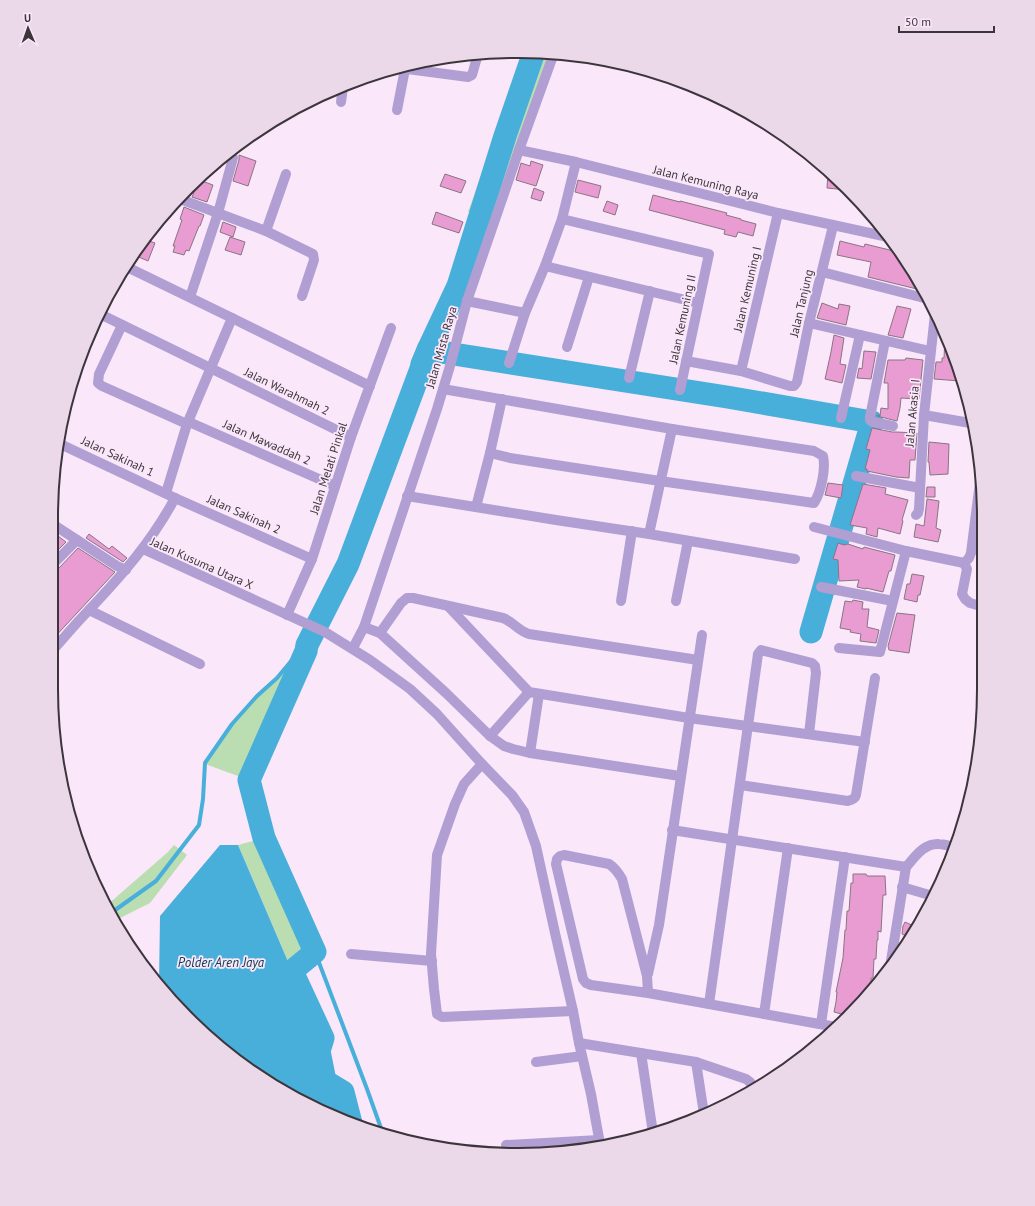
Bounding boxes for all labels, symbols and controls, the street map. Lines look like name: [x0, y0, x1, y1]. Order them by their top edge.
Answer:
north arrow: [8, 8, 48, 48]
scale bar: [899, 8, 994, 34]
text: U: [24, 11, 31, 25]
text: 50 m: [905, 14, 931, 29]
street label: Jalan Kemuning Raya: [651, 161, 760, 202]
street label: Jalan Kemuning I: [730, 245, 764, 334]
street label: Jalan Tanjung: [786, 268, 816, 339]
street label: Jalan Kemuning II: [665, 273, 699, 366]
street label: Jalan Mista Raya: [422, 304, 460, 390]
street label: Jalan Warahmah 2: [241, 364, 332, 418]
street label: Jalan Akasia I: [901, 379, 922, 448]
street label: Jalan Mawaddah 2: [220, 416, 313, 468]
street label: Jalan Melati Pinkal: [306, 420, 350, 517]
street label: Jalan Sakinah 1: [78, 432, 157, 479]
street label: Jalan Sakinah 2: [204, 491, 283, 537]
street label: Jalan Kusuma Utara X: [147, 533, 256, 593]
water label: Polder Aren Jaya: [178, 954, 265, 971]

